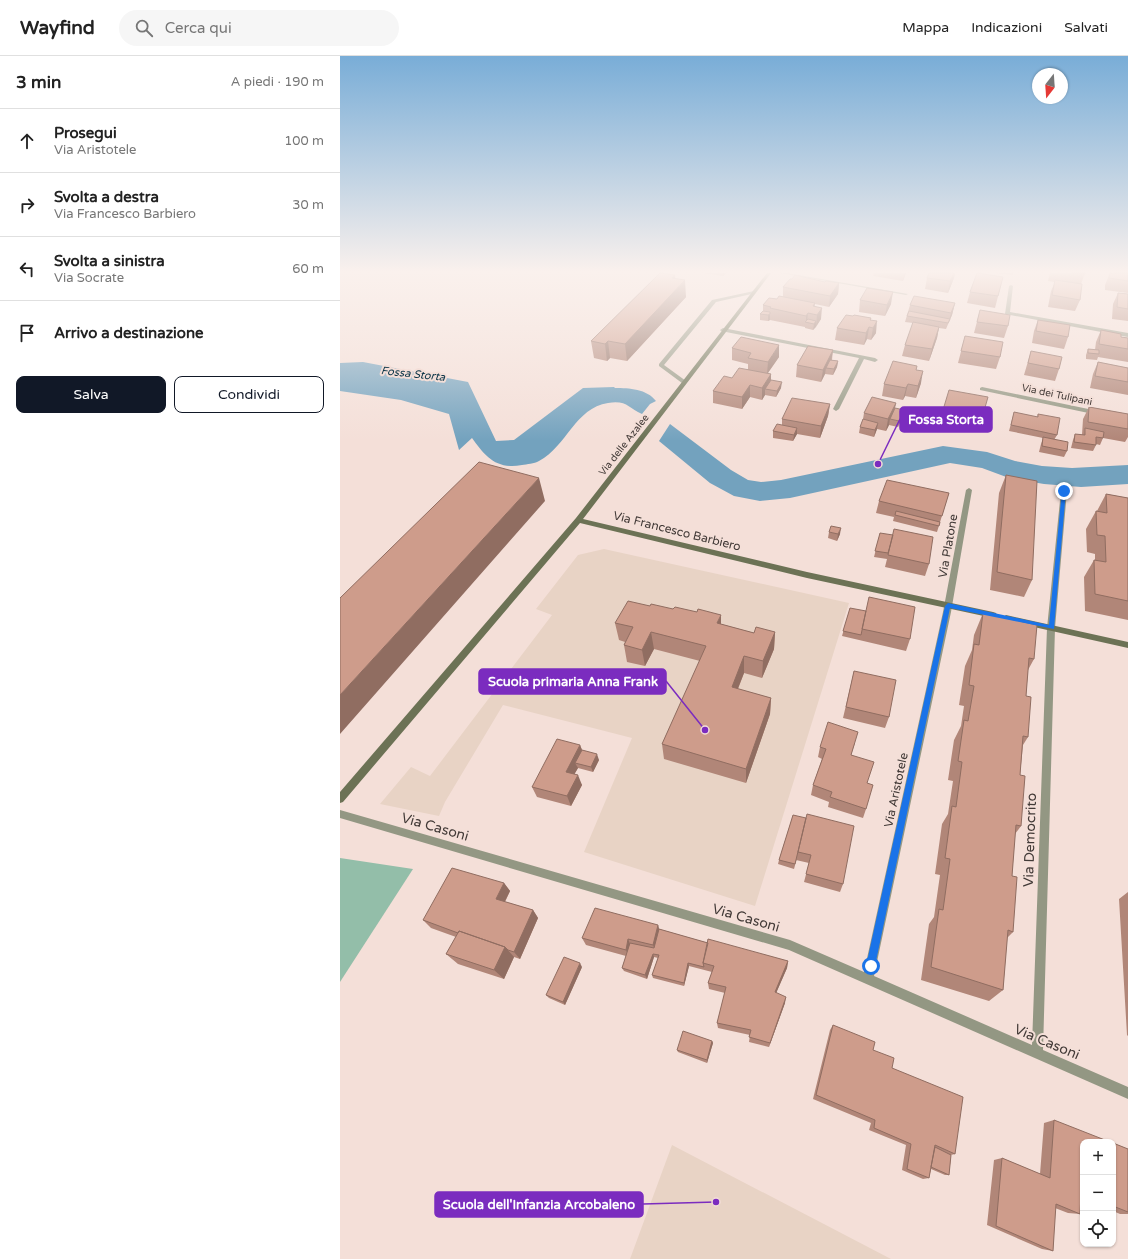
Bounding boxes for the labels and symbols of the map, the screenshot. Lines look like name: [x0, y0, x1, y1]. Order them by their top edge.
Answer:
north arrow: [1032, 68, 1068, 104]
water label: Fossa Storta: [380, 364, 447, 384]
street label: Via dei Tulipani: [1021, 382, 1093, 408]
callout: Fossa Storta: [900, 407, 992, 432]
street label: Via delle Azalee: [596, 412, 652, 478]
text: Fossa Storta: [908, 412, 984, 428]
route end: [1055, 482, 1073, 500]
street label: Via Francesco Barbiero: [612, 508, 742, 554]
street label: Via Platone: [936, 513, 961, 579]
callout: Scuola primaria Anna Frank: [479, 669, 666, 694]
text: Scuola primaria Anna Frank: [488, 674, 658, 690]
street label: Via Aristotele: [881, 751, 911, 829]
street label: Via Democrito: [1020, 793, 1040, 887]
street label: Via Casoni: [399, 809, 471, 845]
street label: Via Casoni: [710, 900, 782, 936]
route start: [862, 957, 880, 975]
street label: Via Casoni: [1012, 1021, 1082, 1063]
callout: Scuola dell'Infanzia Arcobaleno: [435, 1192, 643, 1217]
text: Scuola dell'Infanzia Arcobaleno: [443, 1197, 635, 1213]

